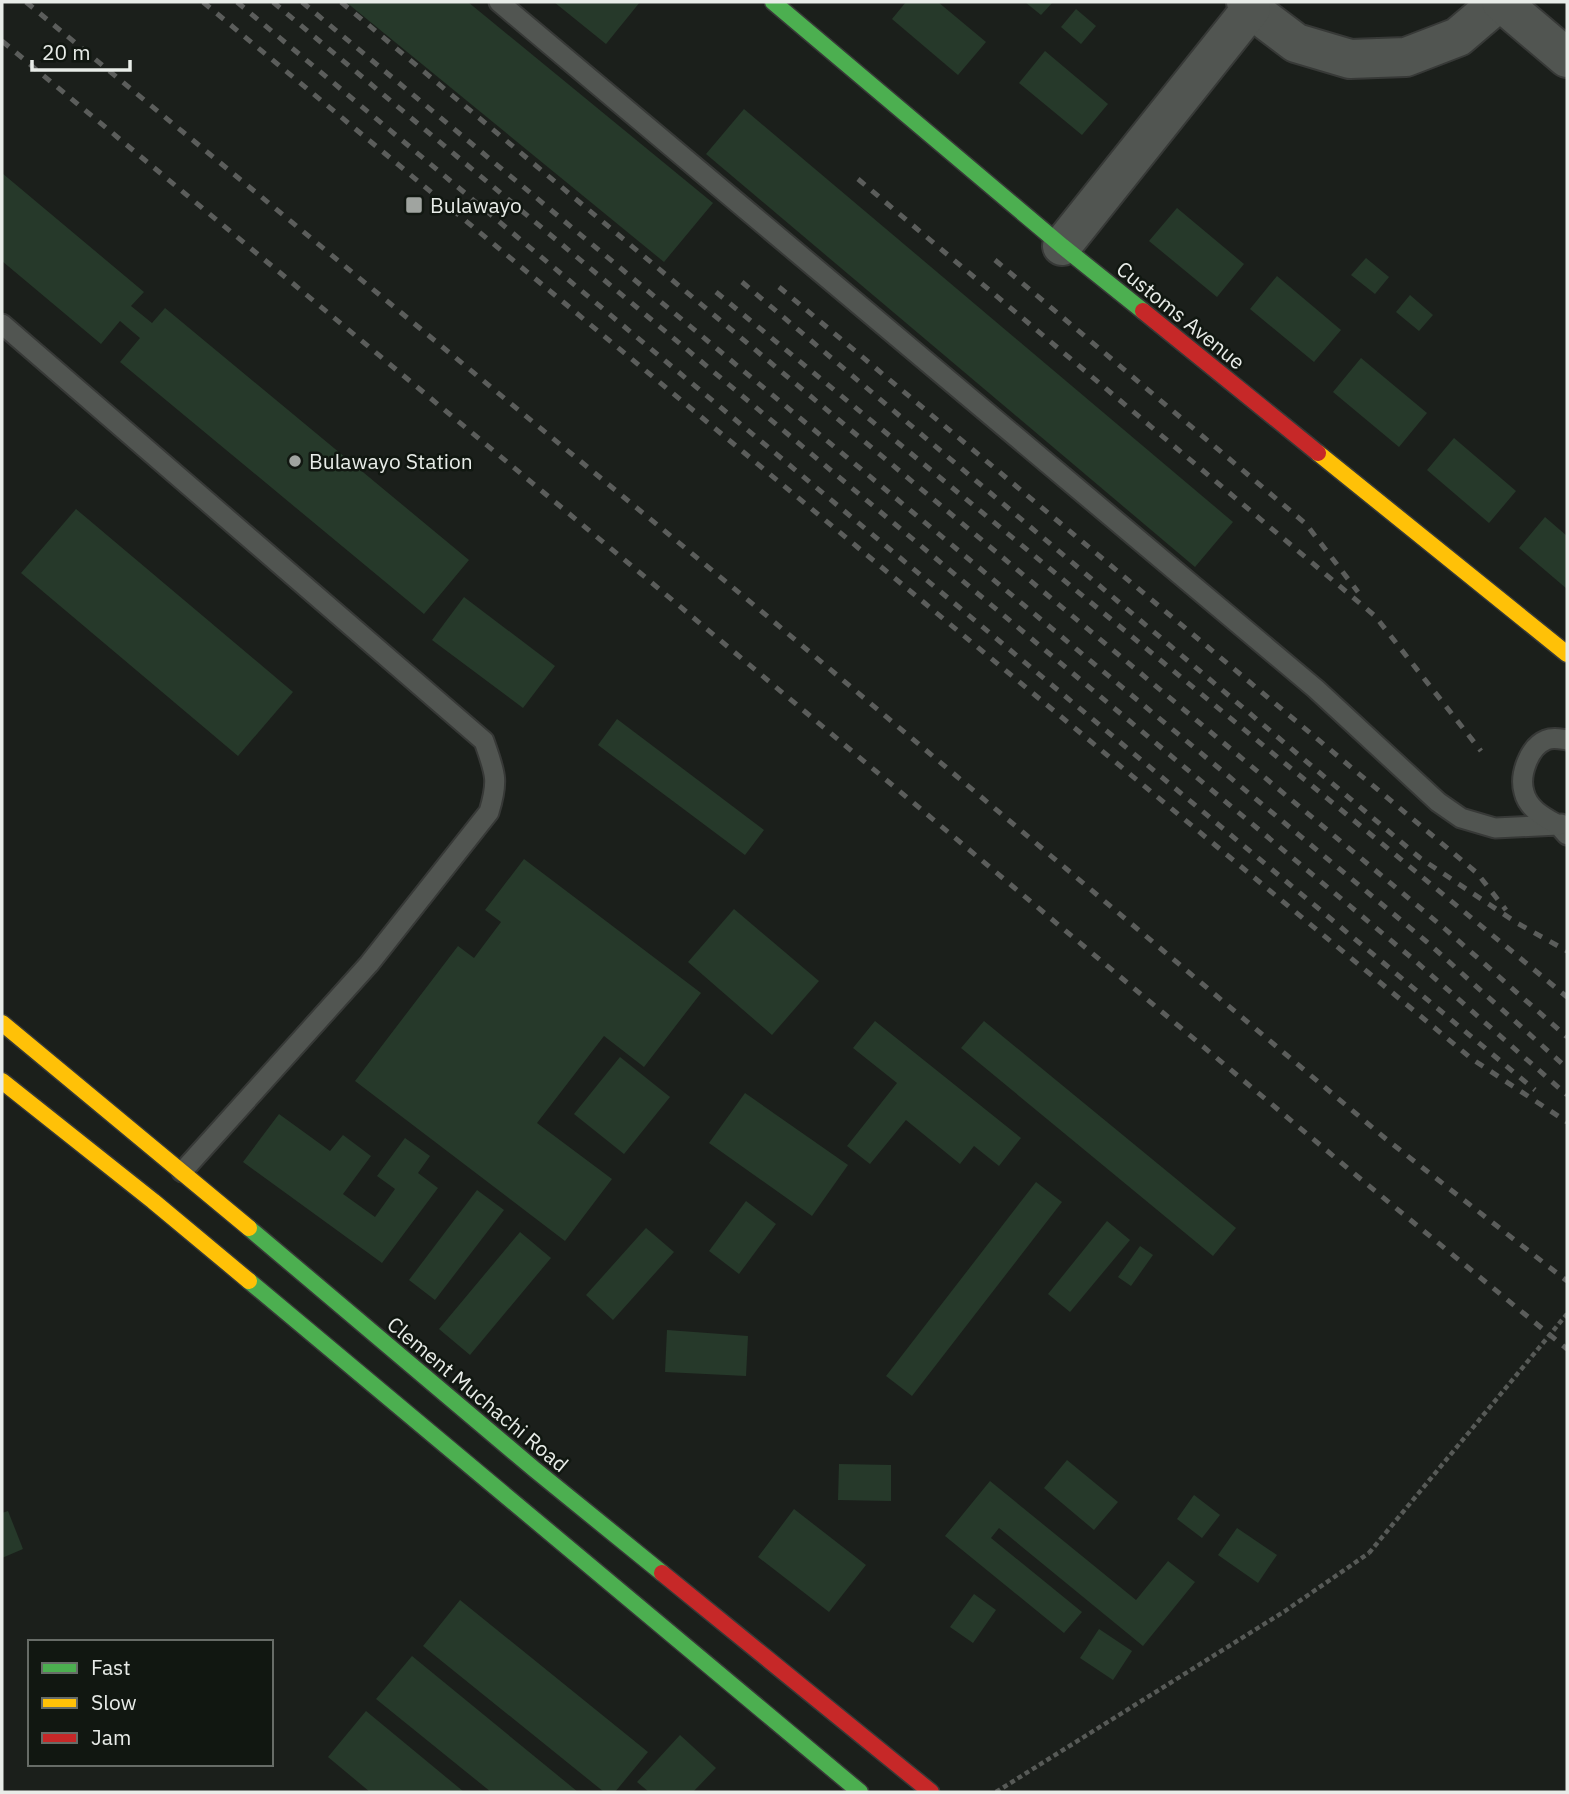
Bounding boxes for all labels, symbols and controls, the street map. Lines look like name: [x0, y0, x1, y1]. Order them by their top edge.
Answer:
scale bar: [32, 28, 130, 72]
text: 20 m: [42, 38, 91, 66]
place label: Bulawayo: [430, 191, 522, 219]
marker: Bulawayo: [404, 195, 424, 215]
street label: Customs Avenue: [1111, 254, 1251, 376]
place label: Bulawayo Station: [309, 447, 473, 475]
marker: Bulawayo Station: [287, 453, 303, 469]
street label: Clement Muchachi Road: [382, 1310, 574, 1478]
legend: [28, 1640, 273, 1766]
text: Fast: [91, 1653, 131, 1681]
text: Slow: [91, 1688, 137, 1716]
text: Jam: [91, 1723, 131, 1751]

